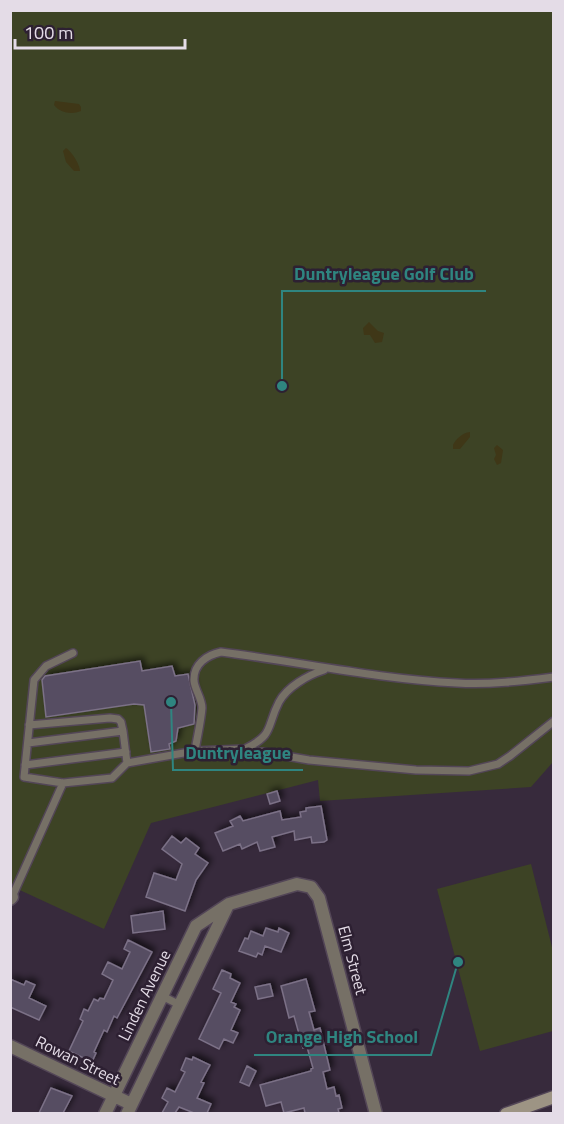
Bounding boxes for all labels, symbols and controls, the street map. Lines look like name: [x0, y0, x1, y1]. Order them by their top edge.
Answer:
scale bar: [15, 12, 184, 50]
text: 100 m: [24, 19, 73, 46]
callout: Duntryleague Golf Club: [282, 255, 486, 291]
text: Duntryleague Golf Club: [294, 260, 474, 287]
callout: Duntryleague: [173, 734, 303, 770]
text: Duntryleague: [185, 739, 291, 766]
street label: Elm Street: [332, 923, 374, 998]
street label: Linden Avenue: [112, 945, 176, 1045]
callout: Orange High School: [254, 1019, 431, 1055]
text: Orange High School: [266, 1023, 418, 1050]
street label: Rowan Street: [32, 1029, 125, 1091]

